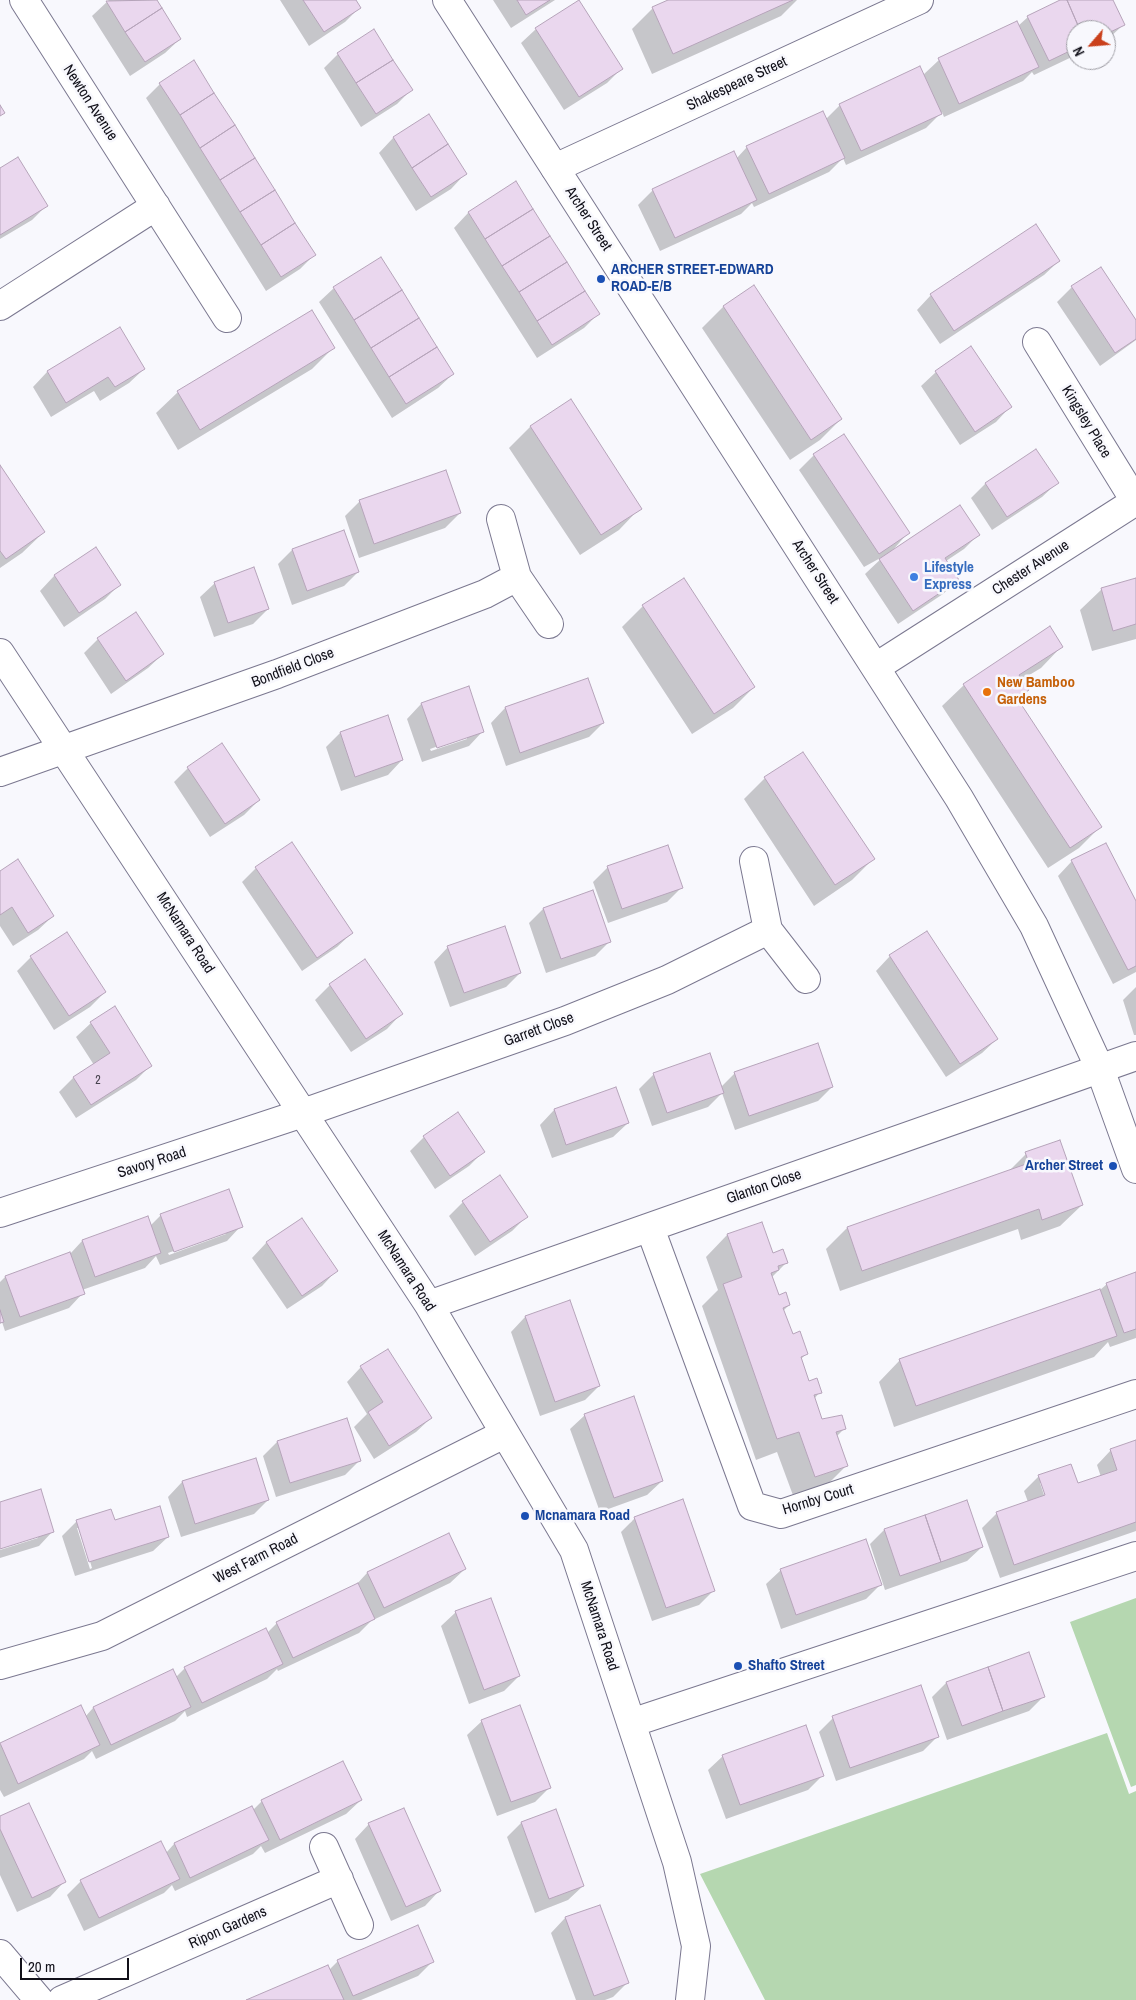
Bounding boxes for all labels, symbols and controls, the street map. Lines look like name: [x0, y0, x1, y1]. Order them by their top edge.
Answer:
north arrow: [1066, 20, 1116, 70]
text: N: [1069, 44, 1088, 59]
street label: Shakespeare Street: [684, 53, 790, 115]
street label: Newton Avenue: [59, 62, 121, 144]
street label: Archer Street: [561, 184, 615, 254]
place label: ARCHER STREET-EDWARD ROAD-E/B: [611, 261, 774, 296]
marker: ARCHER STREET-EDWARD ROAD-E/B: [595, 273, 607, 285]
street label: Kingsley Place: [1057, 382, 1115, 462]
street label: Chester Avenue: [989, 536, 1073, 600]
street label: Archer Street: [788, 537, 842, 607]
place label: Lifestyle Express: [924, 559, 974, 594]
marker: Lifestyle Express: [908, 571, 920, 583]
street label: Bondfield Close: [249, 644, 337, 692]
place label: New Bamboo Gardens: [997, 674, 1075, 709]
marker: New Bamboo Gardens: [981, 686, 993, 698]
street label: McNamara Road: [152, 889, 218, 977]
street label: Garrett Close: [502, 1009, 576, 1051]
house number: 2: [95, 1074, 101, 1088]
street label: Savory Road: [115, 1143, 189, 1183]
place label: Archer Street: [1025, 1157, 1103, 1175]
marker: Archer Street: [1107, 1160, 1119, 1172]
street label: Glanton Close: [724, 1166, 804, 1208]
street label: McNamara Road: [373, 1227, 439, 1315]
street label: Hornby Court: [780, 1481, 856, 1519]
place label: Mcnamara Road: [535, 1507, 630, 1525]
marker: Mcnamara Road: [519, 1510, 531, 1522]
street label: West Farm Road: [211, 1530, 301, 1588]
street label: McNamara Road: [576, 1579, 622, 1673]
place label: Shafto Street: [748, 1657, 825, 1675]
marker: Shafto Street: [732, 1660, 744, 1672]
street label: Ripon Gardens: [186, 1903, 270, 1953]
scale bar: [22, 1948, 131, 1980]
text: 20 m: [28, 1956, 55, 1977]

